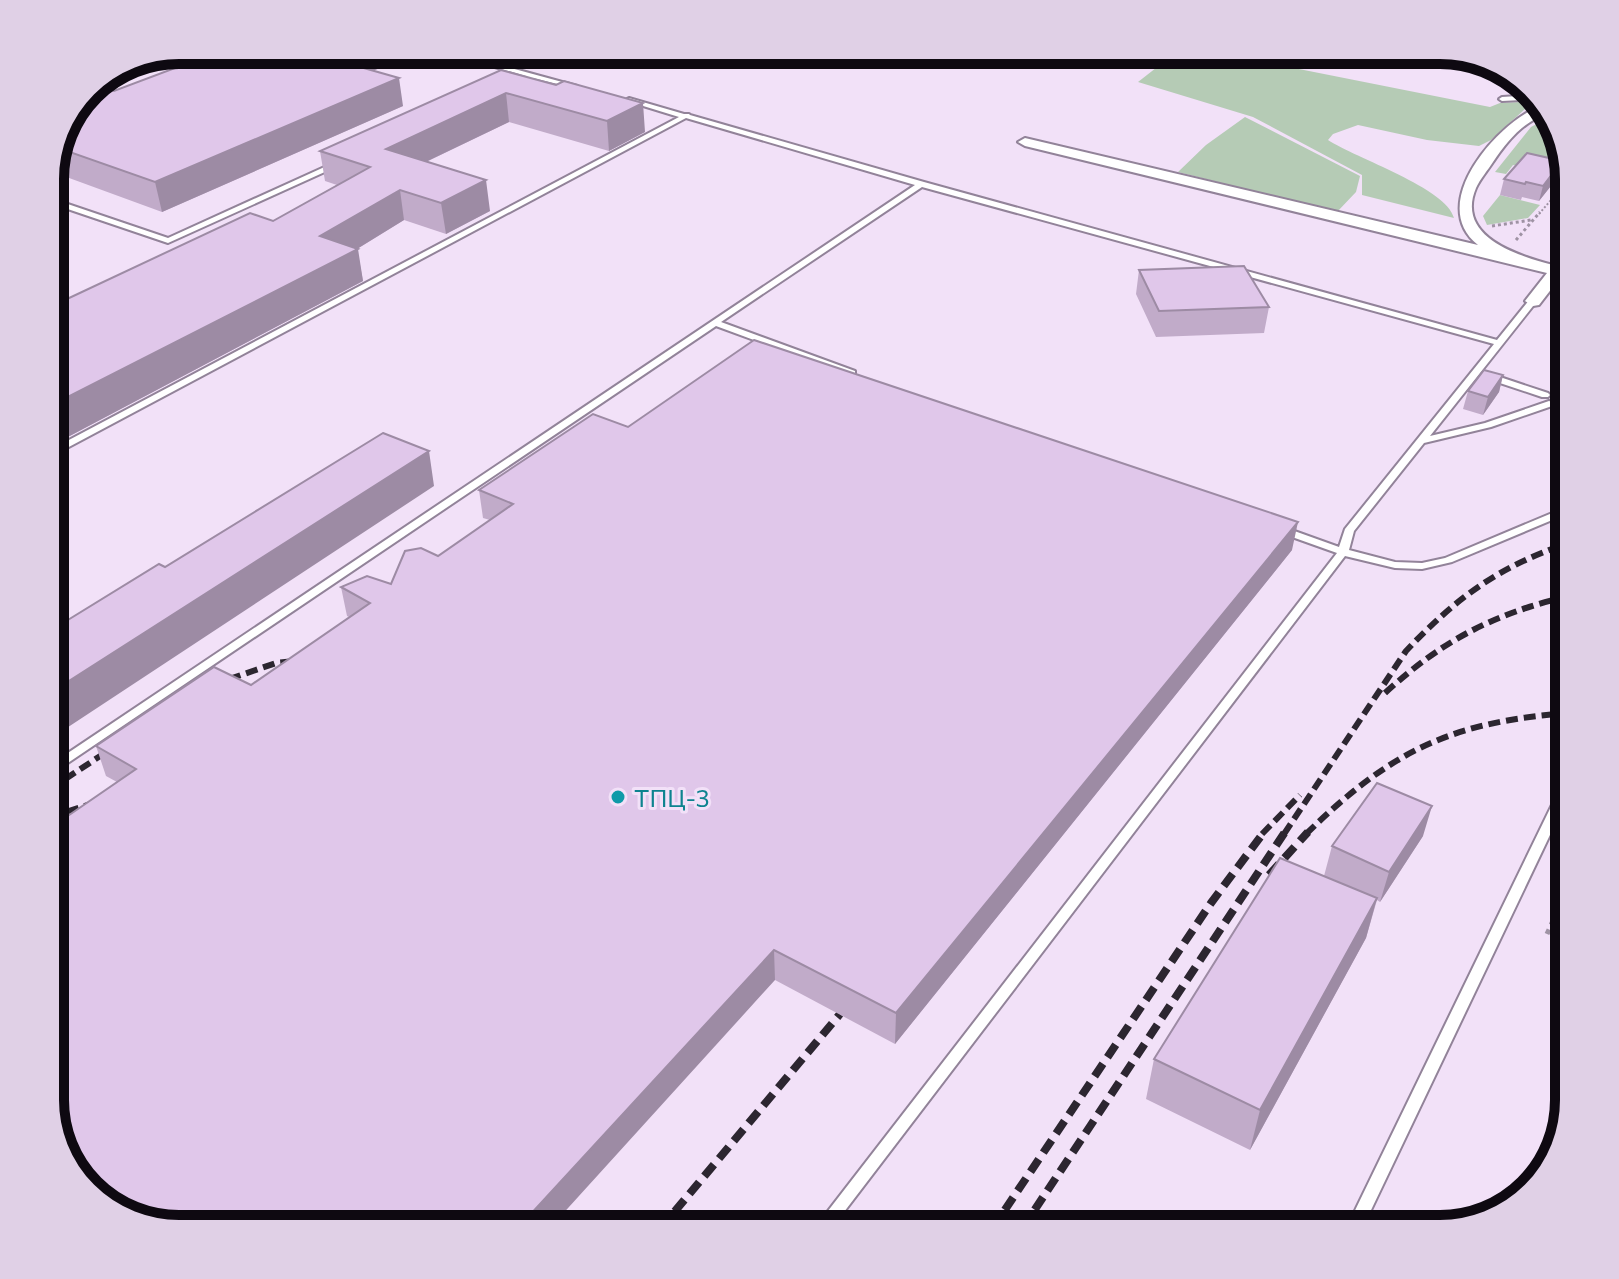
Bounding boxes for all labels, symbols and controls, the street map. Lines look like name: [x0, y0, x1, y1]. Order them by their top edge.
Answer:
place label: ТПЦ-3: [634, 783, 710, 812]
marker: ТПЦ-3: [609, 788, 627, 806]

